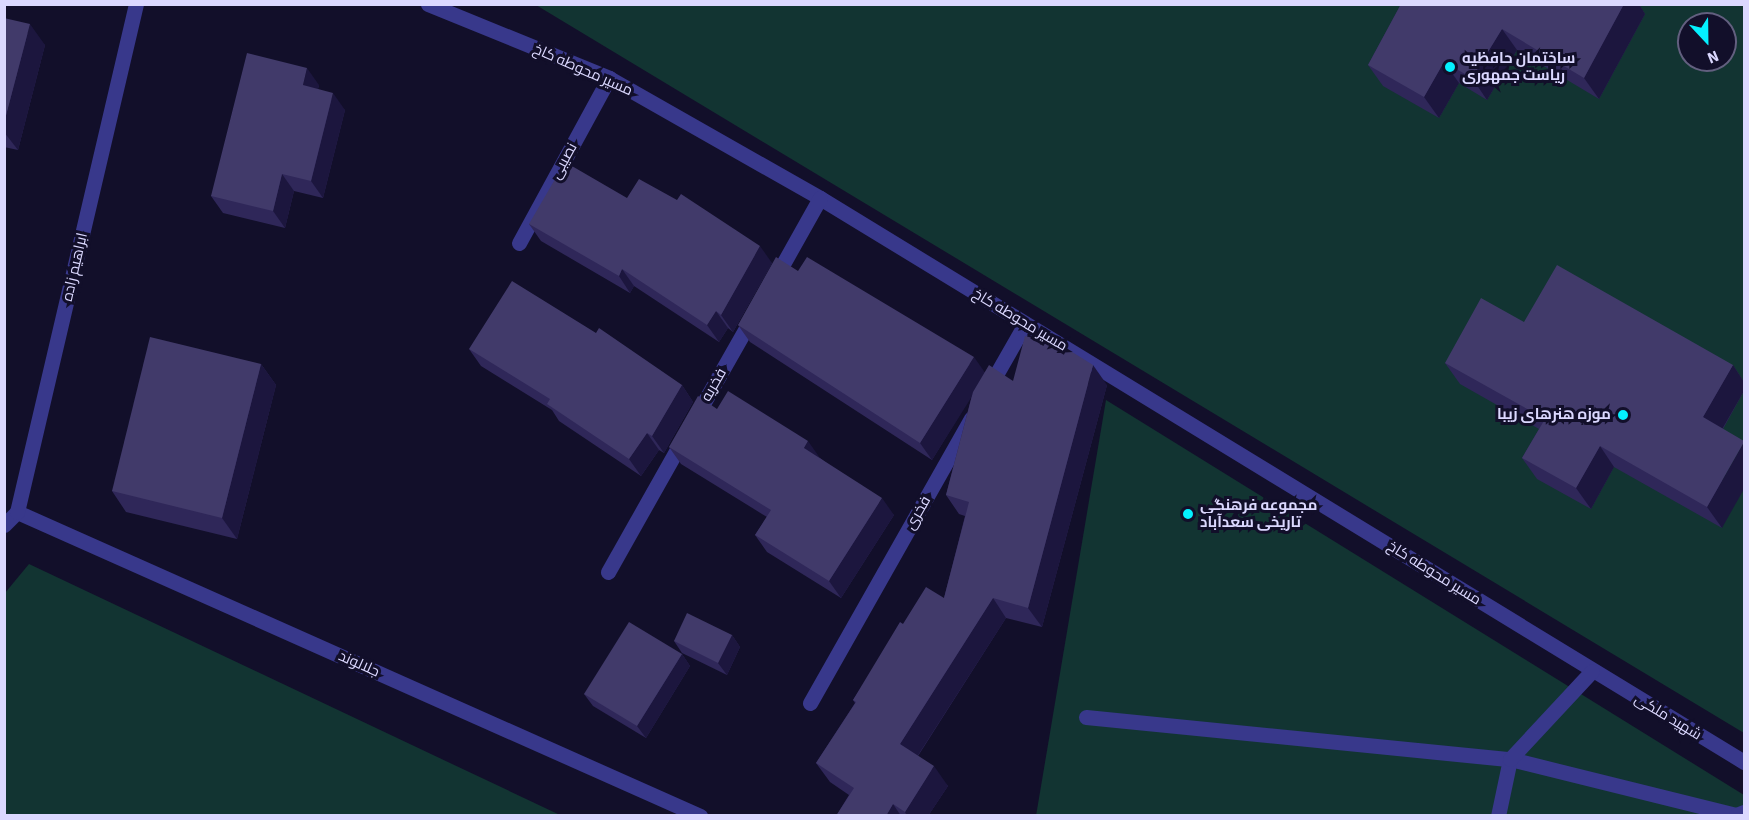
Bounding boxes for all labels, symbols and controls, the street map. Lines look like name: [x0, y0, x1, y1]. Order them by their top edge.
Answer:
north arrow: [1677, 12, 1737, 72]
street label: مسیر محوطه کاخ: [530, 40, 636, 100]
text: N: [1704, 45, 1722, 69]
place label: ساختمان حافظیه ریاست جمهوری: [1462, 49, 1575, 84]
marker: ساختمان حافظیه ریاست جمهوری: [1443, 60, 1457, 74]
street label: نصیبی: [547, 140, 581, 182]
street label: ابراهیم زاده: [58, 231, 92, 303]
street label: مسیر محوطه کاخ: [969, 285, 1071, 355]
street label: فخریه: [697, 365, 731, 405]
place label: موزه هنرهای زیبا: [1497, 406, 1611, 424]
marker: موزه هنرهای زیبا: [1616, 408, 1630, 422]
street label: فخری: [901, 493, 935, 533]
place label: مجموعه فرهنگی تاریخی سعدآباد: [1200, 496, 1317, 531]
marker: مجموعه فرهنگی تاریخی سعدآباد: [1181, 507, 1195, 521]
street label: مسیر محوطه کاخ: [1384, 537, 1484, 609]
street label: جلالوند: [336, 647, 382, 681]
street label: شهید ملکی: [1631, 690, 1705, 744]

